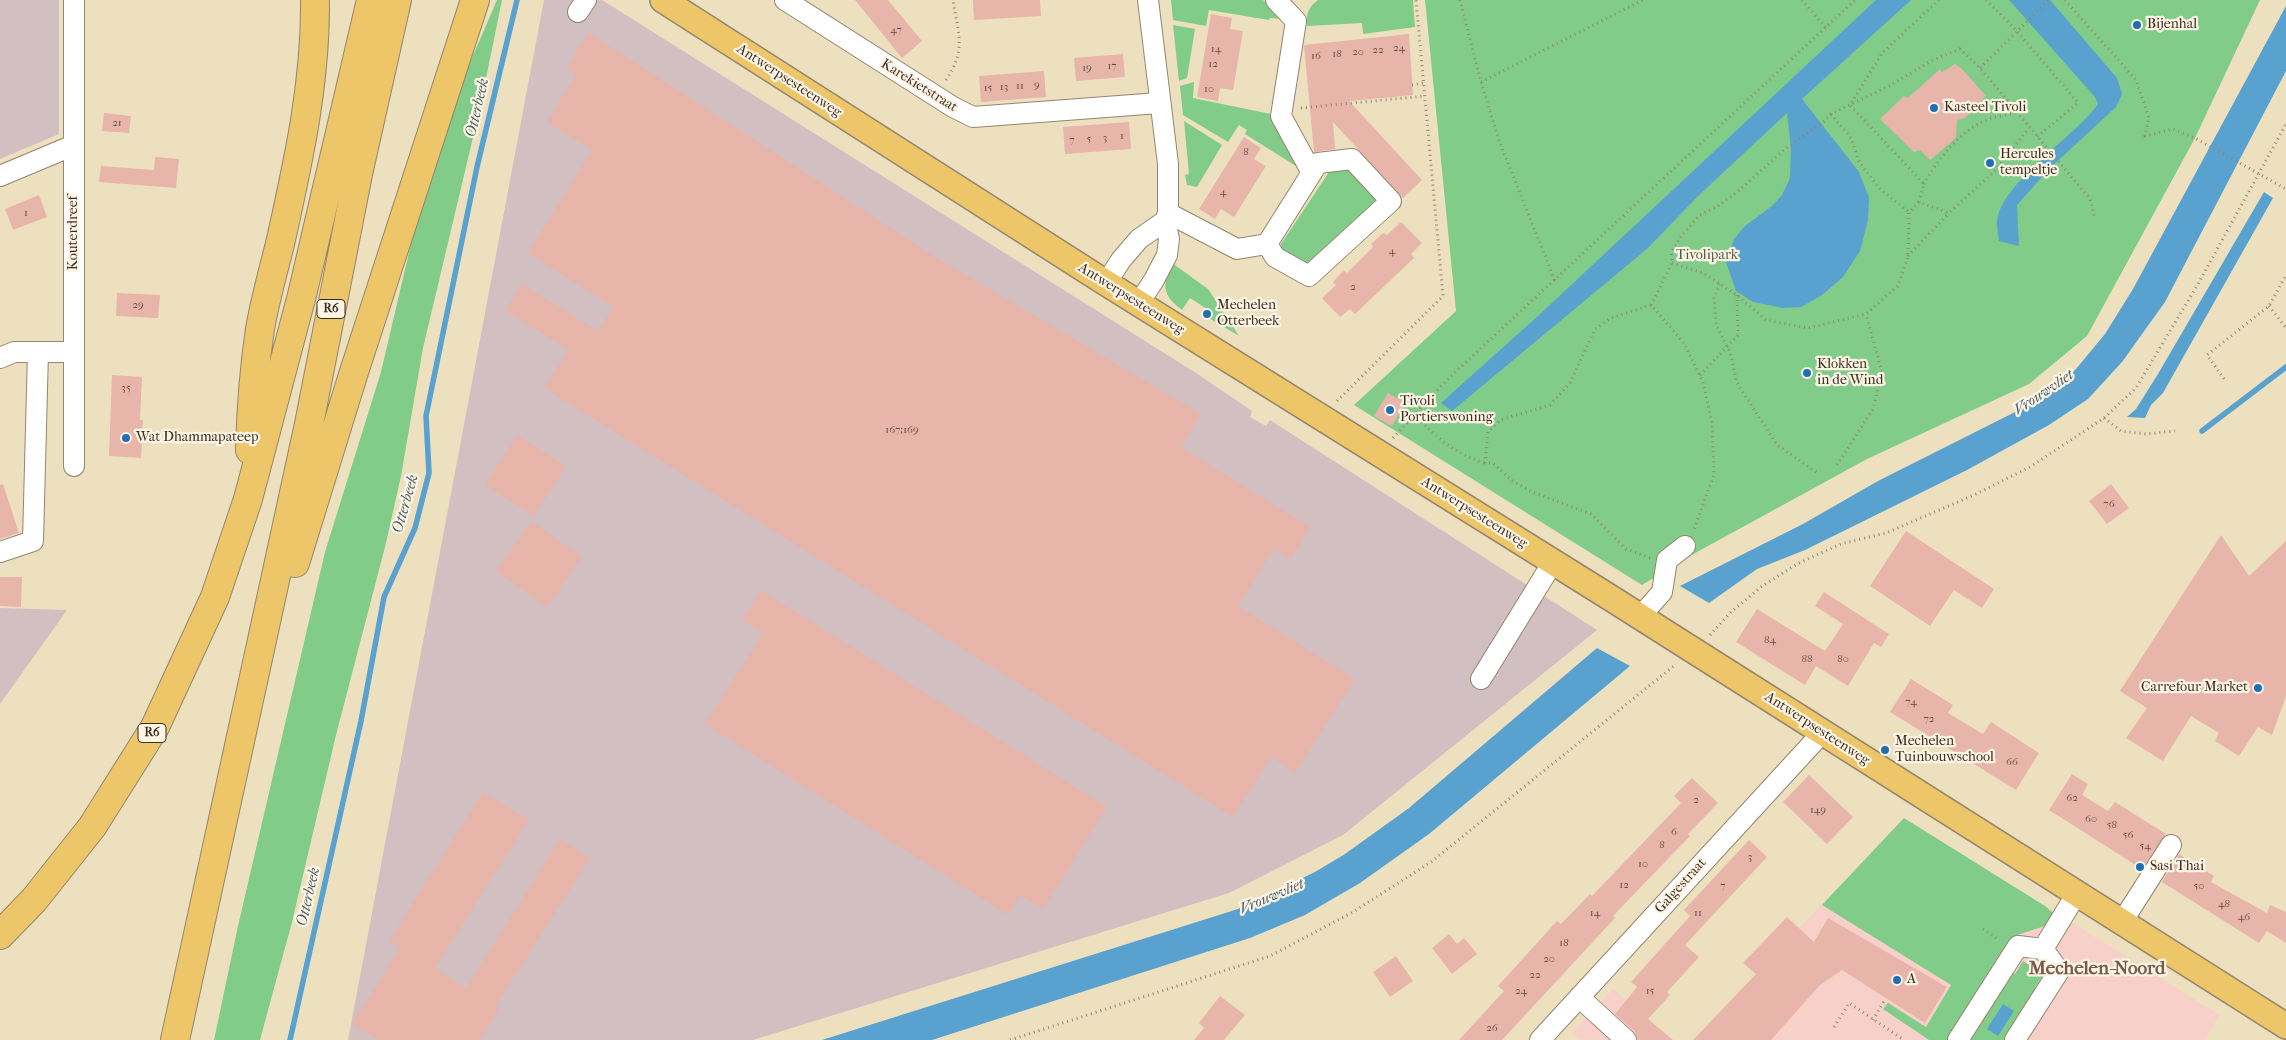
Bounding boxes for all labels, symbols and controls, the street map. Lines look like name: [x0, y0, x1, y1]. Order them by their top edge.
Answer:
place label: Bijenhal: [2147, 17, 2197, 33]
marker: Bijenhal: [2131, 19, 2143, 31]
house number: 47: [890, 23, 902, 37]
street label: Antwerpsesteenweg: [733, 41, 845, 121]
house number: 24: [1393, 41, 1405, 55]
house number: 14: [1211, 42, 1221, 56]
house number: 22: [1372, 43, 1384, 57]
house number: 20: [1352, 45, 1364, 59]
house number: 18: [1332, 47, 1342, 61]
house number: 16: [1311, 49, 1321, 63]
street label: Karekietstraat: [878, 56, 960, 116]
house number: 12: [1208, 57, 1218, 71]
house number: 17: [1107, 59, 1117, 73]
house number: 19: [1082, 61, 1092, 75]
water label: Otterbeek: [462, 77, 494, 139]
house number: 9: [1034, 78, 1040, 92]
house number: 11: [1016, 79, 1024, 93]
house number: 13: [1000, 80, 1008, 94]
house number: 15: [984, 81, 992, 95]
house number: 10: [1204, 82, 1214, 96]
place label: Kasteel Tivoli: [1944, 100, 2026, 116]
marker: Kasteel Tivoli: [1928, 102, 1940, 114]
house number: 21: [112, 116, 122, 130]
house number: 1: [1120, 129, 1124, 143]
house number: 3: [1103, 131, 1107, 145]
house number: 5: [1087, 132, 1091, 146]
house number: 7: [1069, 133, 1075, 147]
house number: 8: [1243, 145, 1249, 159]
place label: Hercules tempeltje: [2000, 147, 2057, 180]
marker: Hercules tempeltje: [1984, 157, 1996, 169]
house number: 4: [1220, 185, 1226, 199]
street label: Kouterdreef: [66, 196, 82, 270]
house number: 1: [24, 206, 28, 220]
house number: 4: [1389, 244, 1395, 258]
park label: Tivolipark: [1676, 248, 1738, 264]
street label: Antwerpsesteenweg: [1075, 260, 1187, 338]
house number: 2: [1350, 280, 1356, 294]
house number: 29: [132, 298, 144, 312]
place label: Mechelen Otterbeek: [1217, 298, 1279, 331]
road number: R6: [317, 300, 345, 318]
marker: Mechelen Otterbeek: [1201, 308, 1213, 320]
place label: Klokken in de Wind: [1817, 357, 1883, 390]
water label: Vrouwvliet: [2011, 366, 2077, 420]
marker: Klokken in de Wind: [1801, 367, 1813, 379]
house number: 35: [121, 381, 131, 395]
place label: Tivoli Portierswoning: [1400, 394, 1493, 427]
marker: Tivoli Portierswoning: [1384, 404, 1396, 416]
house number: 167;169: [885, 423, 919, 437]
place label: Wat Dhammapateep: [136, 430, 259, 446]
marker: Wat Dhammapateep: [120, 432, 132, 444]
water label: Otterbeek: [389, 473, 423, 535]
street label: Antwerpsesteenweg: [1418, 474, 1530, 552]
house number: 76: [2103, 497, 2115, 511]
house number: 84: [1764, 633, 1776, 647]
house number: 88: [1801, 652, 1813, 666]
house number: 80: [1837, 652, 1849, 666]
place label: Carrefour Market: [2141, 680, 2248, 696]
marker: Carrefour Market: [2252, 682, 2264, 694]
street label: Antwerpsesteenweg: [1761, 689, 1873, 769]
house number: 74: [1905, 695, 1917, 709]
house number: 72: [1924, 712, 1934, 726]
road number: R6: [138, 724, 166, 742]
place label: Mechelen Tuinbouwschool: [1895, 734, 1994, 766]
marker: Mechelen Tuinbouwschool: [1879, 744, 1891, 756]
house number: 66: [2006, 755, 2018, 769]
house number: 62: [2066, 791, 2078, 805]
house number: 2: [1693, 793, 1699, 807]
house number: 149: [1810, 803, 1826, 817]
house number: 60: [2085, 812, 2097, 826]
house number: 58: [2107, 818, 2117, 832]
house number: 6: [1671, 825, 1677, 839]
house number: 56: [2123, 828, 2133, 842]
house number: 8: [1659, 838, 1665, 852]
house number: 54: [2139, 839, 2151, 853]
house number: 3: [1748, 850, 1752, 864]
street label: Galgestraat: [1652, 855, 1710, 917]
house number: 10: [1638, 857, 1648, 871]
place label: Sasi Thai: [2150, 859, 2204, 875]
marker: Sasi Thai: [2134, 861, 2146, 873]
water label: Otterbeek: [293, 866, 325, 928]
water label: Vrouwvliet: [1237, 875, 1307, 919]
house number: 12: [1619, 878, 1629, 892]
house number: 7: [1720, 879, 1726, 893]
house number: 50: [2194, 879, 2204, 893]
house number: 48: [2218, 897, 2230, 911]
house number: 14: [1590, 906, 1600, 920]
house number: 11: [1694, 906, 1702, 920]
house number: 46: [2238, 910, 2250, 924]
house number: 18: [1559, 936, 1569, 950]
house number: 20: [1543, 952, 1555, 966]
district label: Mechelen-Noord: [2029, 958, 2165, 980]
house number: 22: [1529, 968, 1541, 982]
place label: A: [1907, 972, 1916, 988]
marker: A: [1891, 974, 1903, 986]
house number: 24: [1515, 984, 1527, 998]
house number: 15: [1646, 984, 1654, 998]
house number: 26: [1486, 1021, 1498, 1035]

